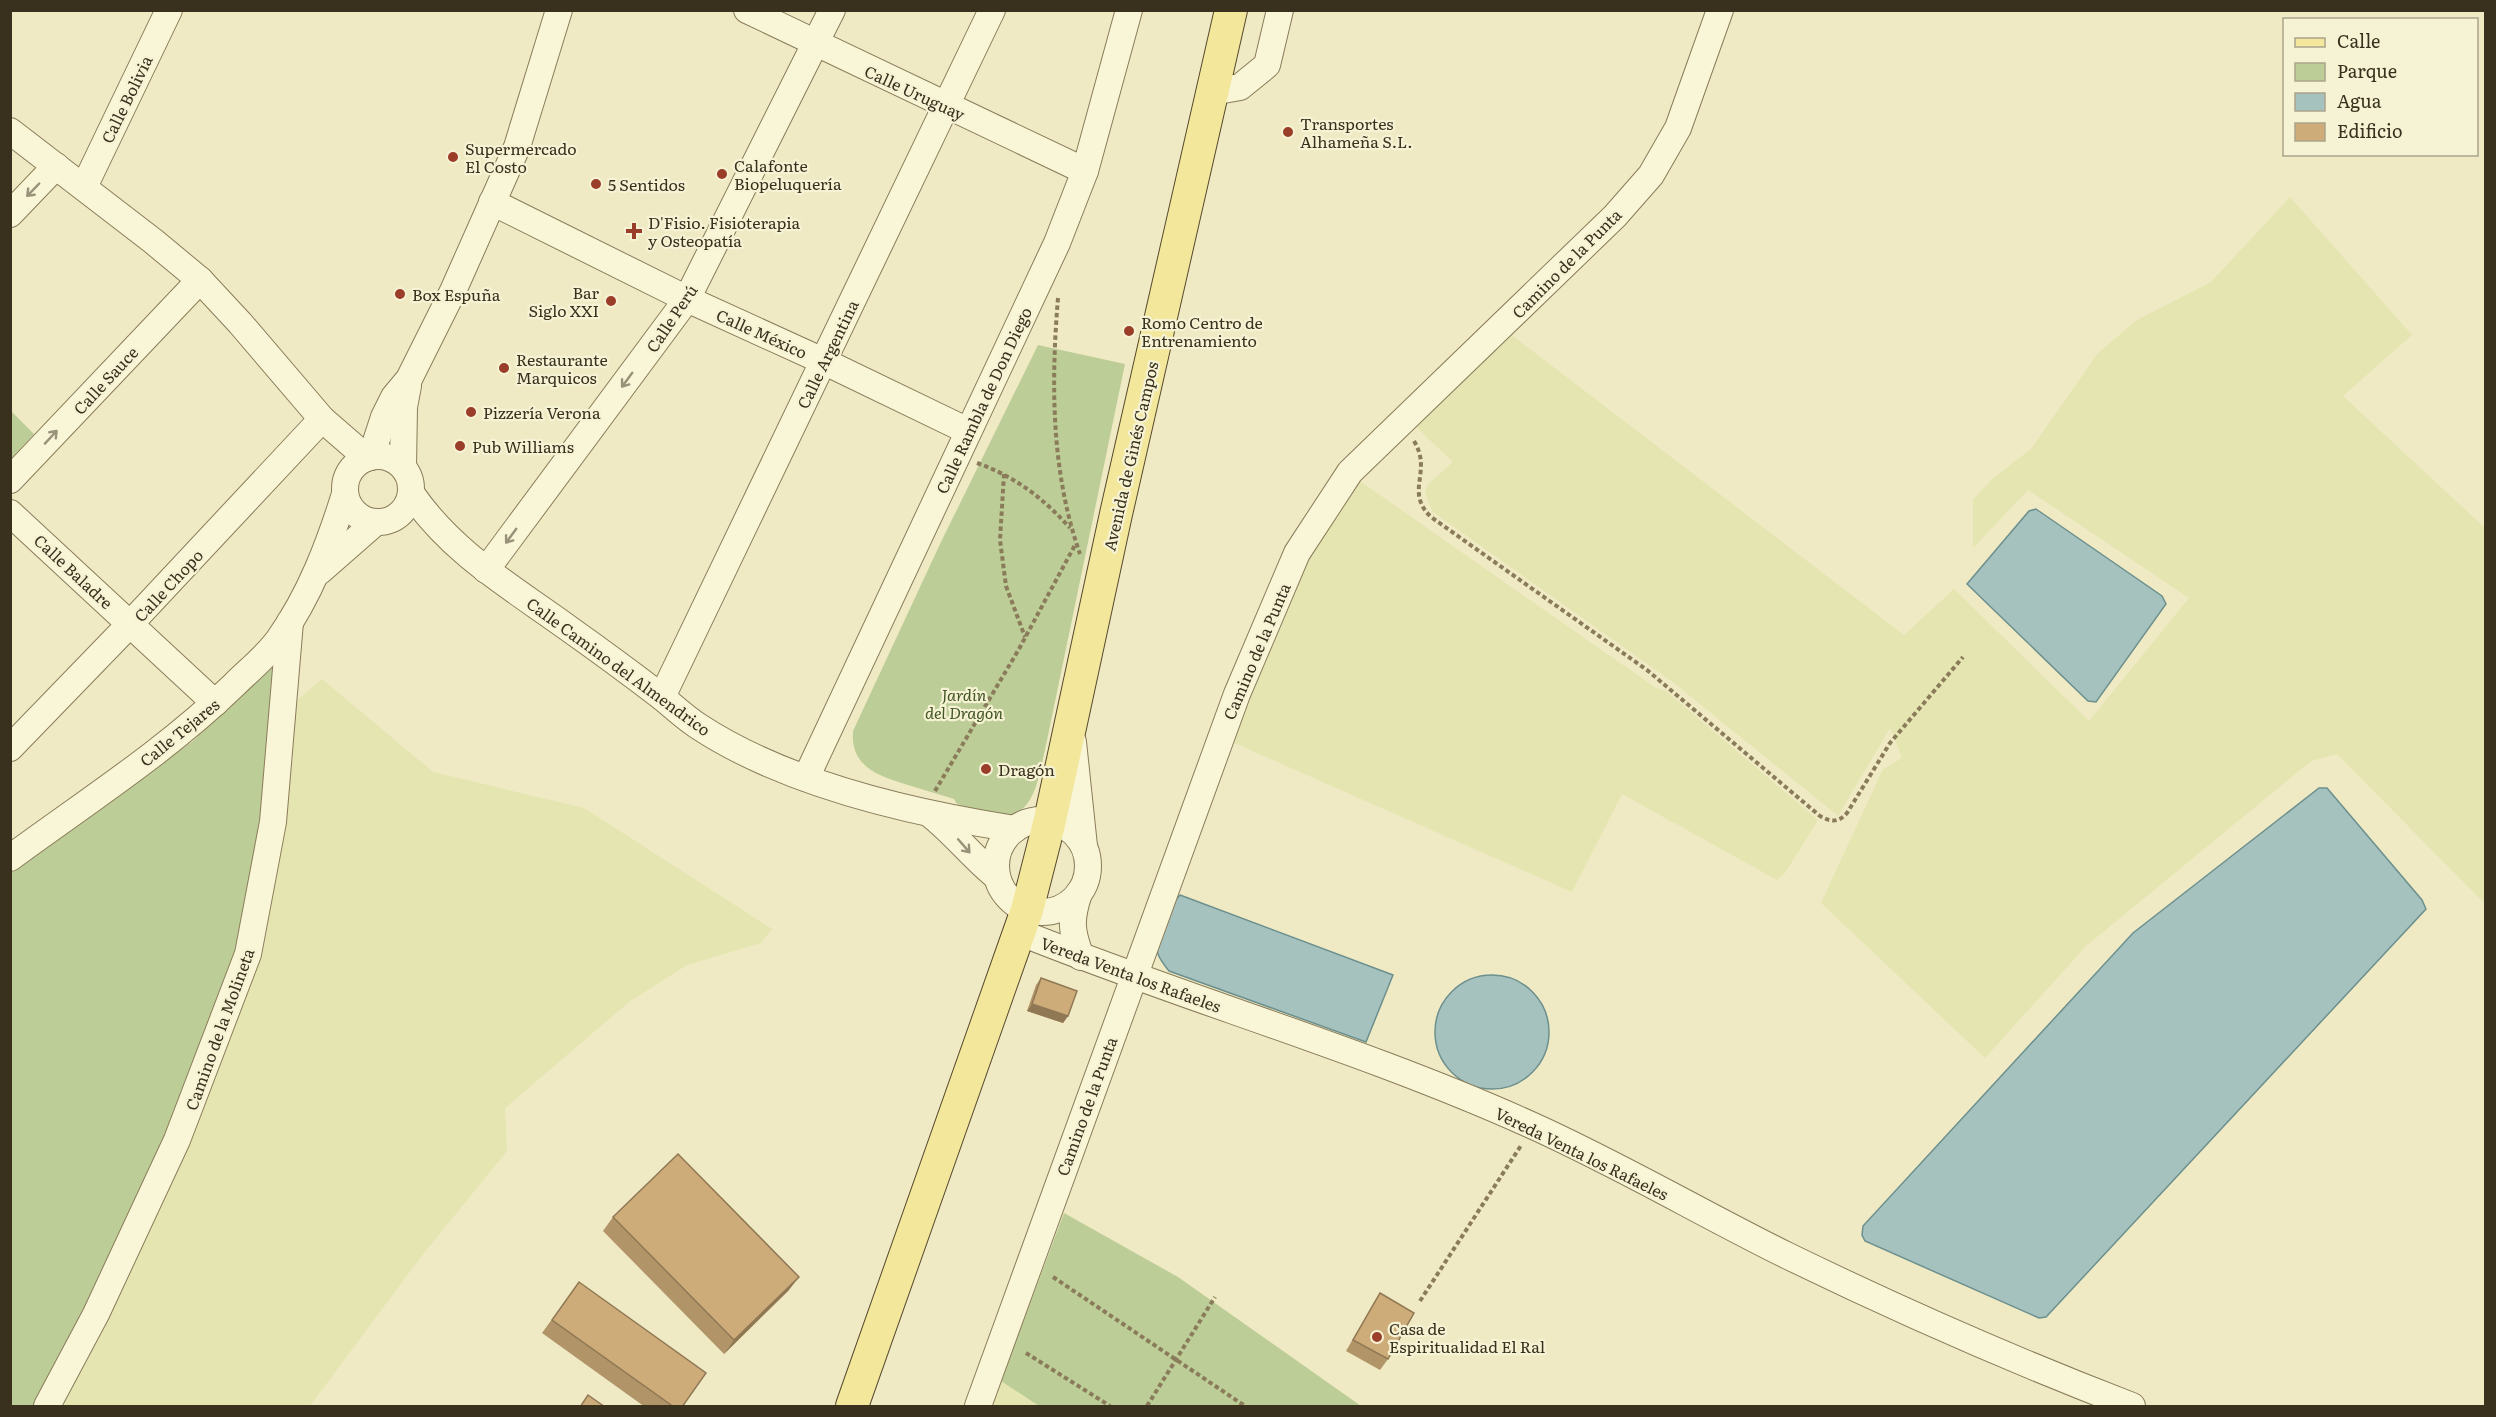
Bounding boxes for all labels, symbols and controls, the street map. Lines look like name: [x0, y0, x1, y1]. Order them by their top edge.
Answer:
legend: [2283, 18, 2478, 156]
text: Calle: [2337, 27, 2380, 54]
street label: Calle Bolivia: [94, 51, 158, 147]
text: Parque: [2337, 57, 2397, 84]
street label: Calle Uruguay: [861, 58, 970, 126]
text: Agua: [2337, 87, 2382, 114]
place label: Transportes Alhameña S.L.: [1300, 111, 1413, 153]
text: Edificio: [2337, 117, 2403, 144]
marker: Transportes Alhameña S.L.: [1281, 125, 1295, 139]
place label: Supermercado El Costo: [465, 136, 577, 178]
marker: Supermercado El Costo: [446, 150, 460, 164]
place label: Calafonte Biopeluquería: [734, 153, 842, 195]
marker: Calafonte Biopeluquería: [715, 167, 729, 181]
place label: 5 Sentidos: [608, 172, 685, 196]
marker: 5 Sentidos: [589, 177, 603, 191]
one-way arrow: [27, 182, 41, 197]
street label: Camino de la Punta: [1506, 202, 1627, 323]
place label: D'Fisio. Fisioterapia y Osteopatía: [648, 210, 801, 252]
marker: D'Fisio. Fisioterapia y Osteopatía: [625, 222, 643, 240]
street label: Calle Perú: [639, 279, 703, 357]
place label: Bar Siglo XXI: [528, 280, 599, 322]
place label: Box Espuña: [412, 282, 501, 306]
marker: Box Espuña: [393, 287, 407, 301]
marker: Bar Siglo XXI: [604, 294, 618, 308]
street label: Calle Argentina: [790, 295, 864, 413]
street label: Calle México: [713, 302, 811, 364]
street label: Calle Rambla de Don Diego: [929, 303, 1037, 497]
place label: Romo Centro de Entrenamiento: [1141, 310, 1263, 352]
marker: Romo Centro de Entrenamiento: [1122, 324, 1136, 338]
street label: Calle Sauce: [67, 340, 143, 420]
place label: Restaurante Marquicos: [516, 347, 608, 389]
street label: Avenida de Ginés Campos: [1097, 359, 1163, 553]
marker: Restaurante Marquicos: [497, 361, 511, 375]
one-way arrow: [621, 371, 633, 387]
place label: Pizzería Verona: [483, 400, 601, 424]
marker: Pizzería Verona: [464, 405, 478, 419]
one-way arrow: [44, 430, 58, 445]
place label: Pub Williams: [472, 434, 574, 458]
marker: Pub Williams: [453, 439, 467, 453]
street label: Calle Baladre: [29, 528, 119, 614]
one-way arrow: [505, 528, 517, 544]
street label: Calle Chopo: [128, 543, 208, 627]
street label: Camino de la Punta: [1216, 579, 1296, 723]
street label: Calle Camino del Almendrico: [522, 591, 716, 741]
park label: Jardín del Dragón: [925, 682, 1003, 724]
street label: Calle Tejares: [134, 692, 224, 772]
place label: Dragón: [998, 757, 1055, 781]
marker: Dragón: [979, 762, 993, 776]
one-way arrow: [957, 838, 971, 853]
street label: Vereda Venta los Rafaeles: [1038, 930, 1224, 1018]
street label: Camino de la Molineta: [179, 944, 260, 1113]
street label: Camino de la Punta: [1050, 1033, 1122, 1179]
street label: Vereda Venta los Rafaeles: [1491, 1101, 1673, 1205]
place label: Casa de Espiritualidad El Ral: [1389, 1316, 1545, 1358]
marker: Casa de Espiritualidad El Ral: [1370, 1330, 1384, 1344]

